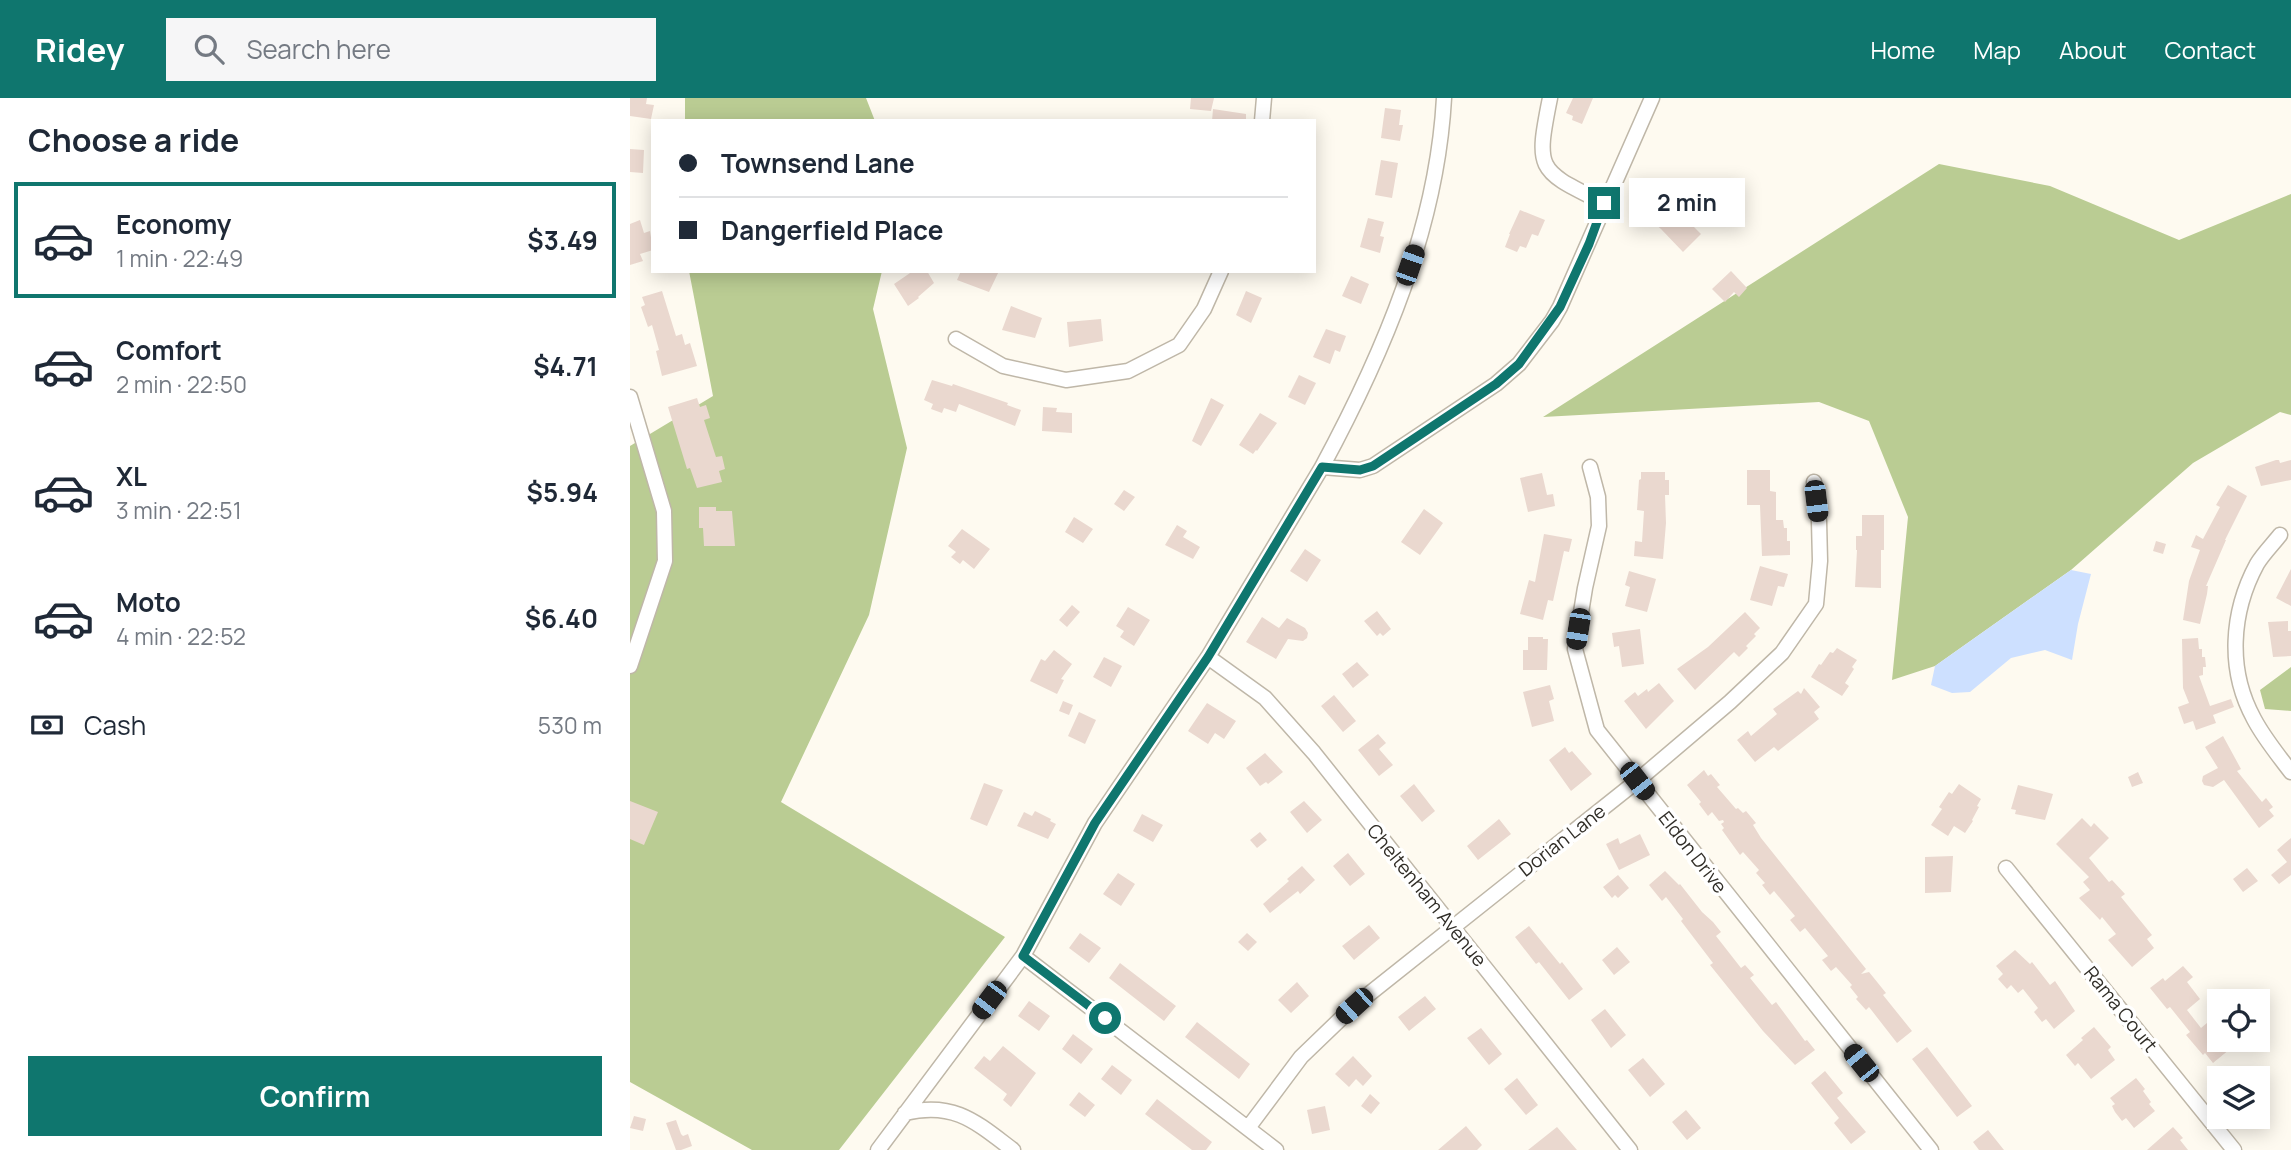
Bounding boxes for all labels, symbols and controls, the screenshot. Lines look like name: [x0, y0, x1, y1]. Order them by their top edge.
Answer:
search box: [166, 18, 656, 81]
text: Ridey: [35, 27, 124, 72]
icon: search: [190, 30, 228, 68]
text: Search here: [246, 31, 391, 67]
text: Home: [1870, 33, 1935, 66]
text: Map: [1973, 33, 2021, 66]
text: About: [2059, 33, 2127, 66]
text: Contact: [2165, 33, 2256, 66]
text: Choose a ride: [28, 118, 239, 162]
text: Townsend Lane: [721, 145, 915, 181]
callout: 2 min: [1628, 178, 1744, 228]
text: 2 min: [1657, 186, 1717, 218]
route end: [1588, 187, 1620, 219]
text: Economy: [116, 206, 231, 242]
icon: car: [32, 209, 95, 272]
text: Dangerfield Place: [721, 212, 943, 248]
text: $3.49: [527, 222, 598, 258]
text: 1 min · 22:49: [116, 242, 243, 274]
car: [1394, 242, 1427, 288]
text: Comfort: [116, 332, 222, 368]
icon: car: [32, 335, 95, 398]
text: $4.71: [533, 348, 598, 384]
text: 2 min · 22:50: [116, 368, 247, 400]
text: XL: [116, 458, 147, 494]
icon: car: [32, 461, 95, 524]
text: $5.94: [527, 474, 598, 510]
car: [1804, 479, 1829, 523]
text: 3 min · 22:51: [116, 494, 242, 526]
text: Moto: [116, 584, 181, 620]
icon: car: [32, 587, 95, 650]
text: $6.40: [525, 600, 598, 636]
car: [1565, 607, 1592, 651]
text: 4 min · 22:52: [116, 620, 246, 652]
icon: cash: [28, 706, 66, 744]
text: Cash: [84, 707, 146, 743]
text: 530 m: [538, 709, 602, 741]
car: [1616, 758, 1659, 804]
street label: Dorian Lane: [1513, 798, 1611, 882]
street label: Eldon Drive: [1653, 806, 1733, 898]
street label: Cheltenham Avenue: [1361, 818, 1493, 972]
street label: Rama Court: [2078, 961, 2164, 1057]
car: [968, 977, 1011, 1023]
car: [1332, 984, 1377, 1028]
map controls: [2207, 989, 2270, 1129]
button: locate: [2207, 989, 2270, 1052]
route start: [1089, 1002, 1121, 1034]
car: [1840, 1040, 1883, 1086]
button: Confirm: [28, 1056, 602, 1136]
button: layers: [2207, 1066, 2270, 1129]

